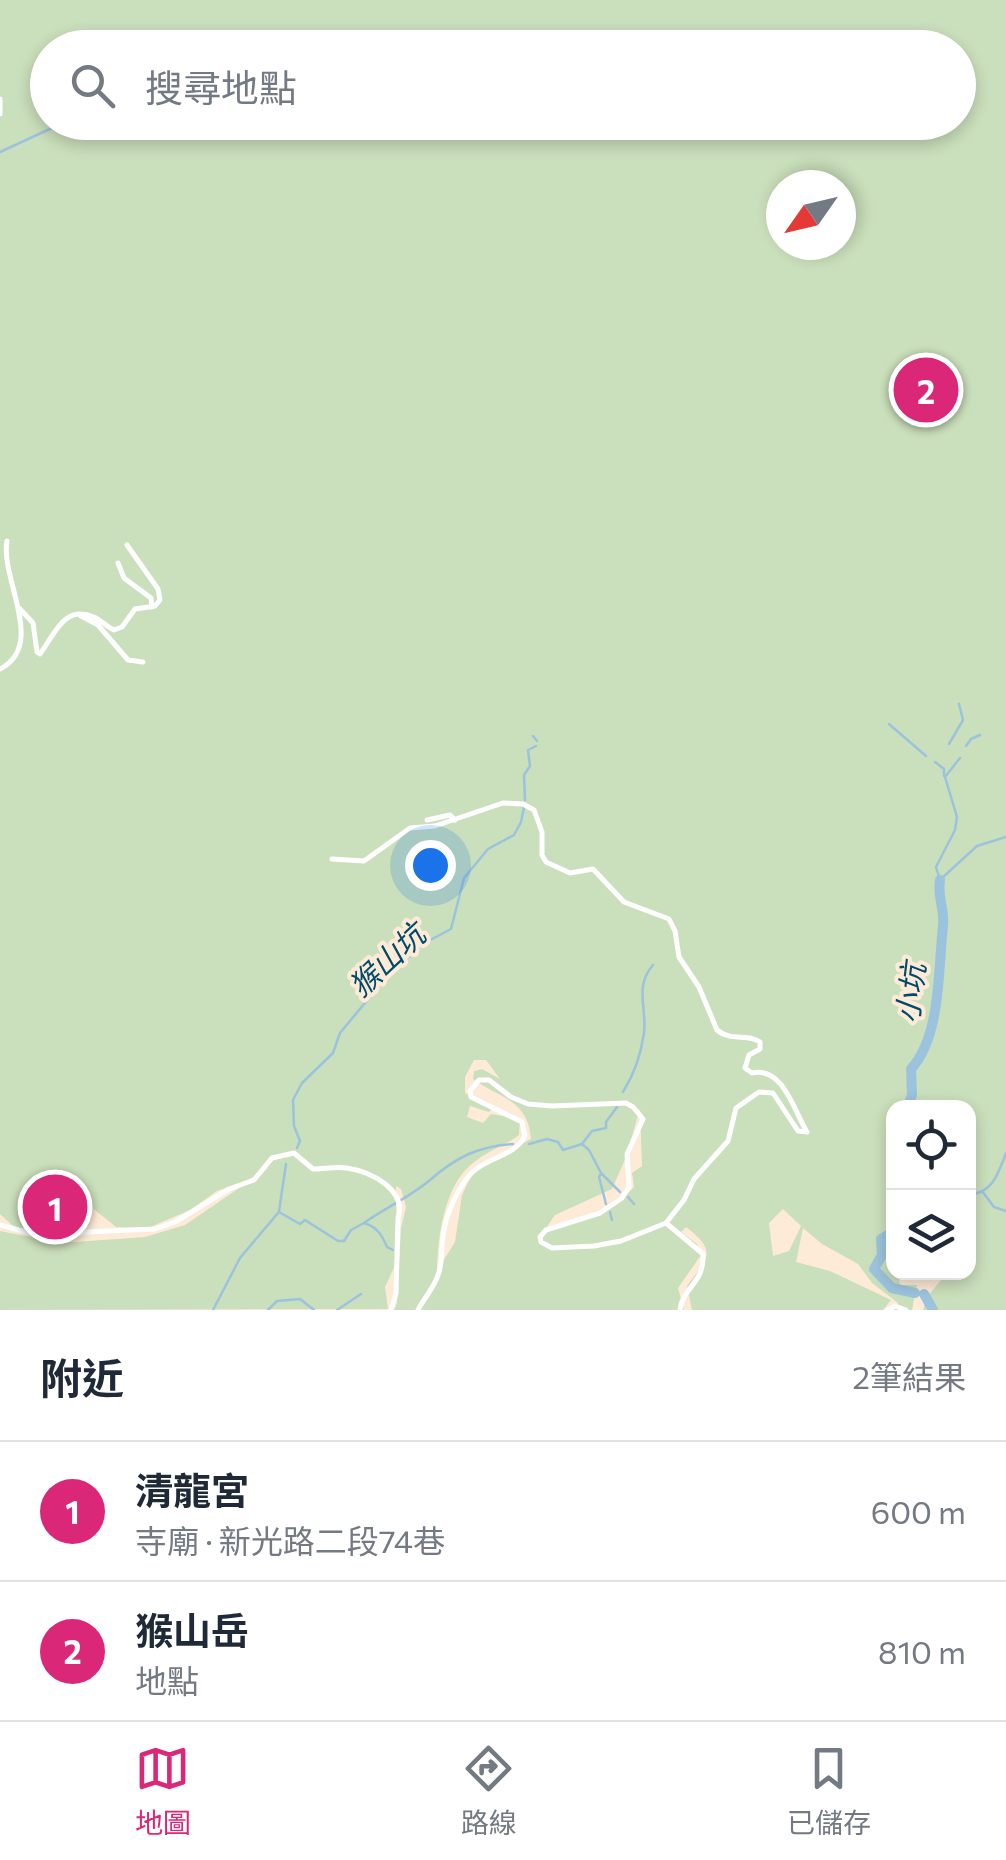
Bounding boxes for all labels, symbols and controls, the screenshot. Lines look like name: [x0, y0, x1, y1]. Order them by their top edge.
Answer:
search box: [30, 30, 976, 140]
icon: search: [65, 58, 120, 113]
text: 搜尋地點: [145, 63, 297, 110]
north arrow: [766, 170, 856, 260]
pin: 2: [894, 352, 958, 428]
your location: [405, 840, 456, 891]
water label: 猴山坑: [340, 912, 434, 1003]
water label: 小坑: [887, 957, 932, 1025]
map controls: [886, 1100, 976, 1280]
button: locate: [886, 1100, 976, 1190]
pin: 1: [22, 1170, 88, 1244]
button: layers: [886, 1190, 976, 1280]
text: 附近: [40, 1351, 124, 1403]
text: 2筆結果: [852, 1356, 966, 1396]
text: 清龍宮: [135, 1466, 249, 1513]
text: 1: [65, 1491, 80, 1531]
text: 600 m: [871, 1491, 966, 1531]
text: 寺廟 · 新光路二段74巷: [135, 1520, 445, 1560]
text: 猴山岳: [135, 1606, 249, 1653]
text: 2: [63, 1631, 82, 1671]
text: 810 m: [878, 1631, 966, 1671]
text: 地點: [135, 1660, 199, 1700]
tab: 地圖: [135, 1741, 191, 1841]
tab: 路線: [461, 1741, 517, 1841]
tab: 已儲存: [787, 1741, 871, 1841]

